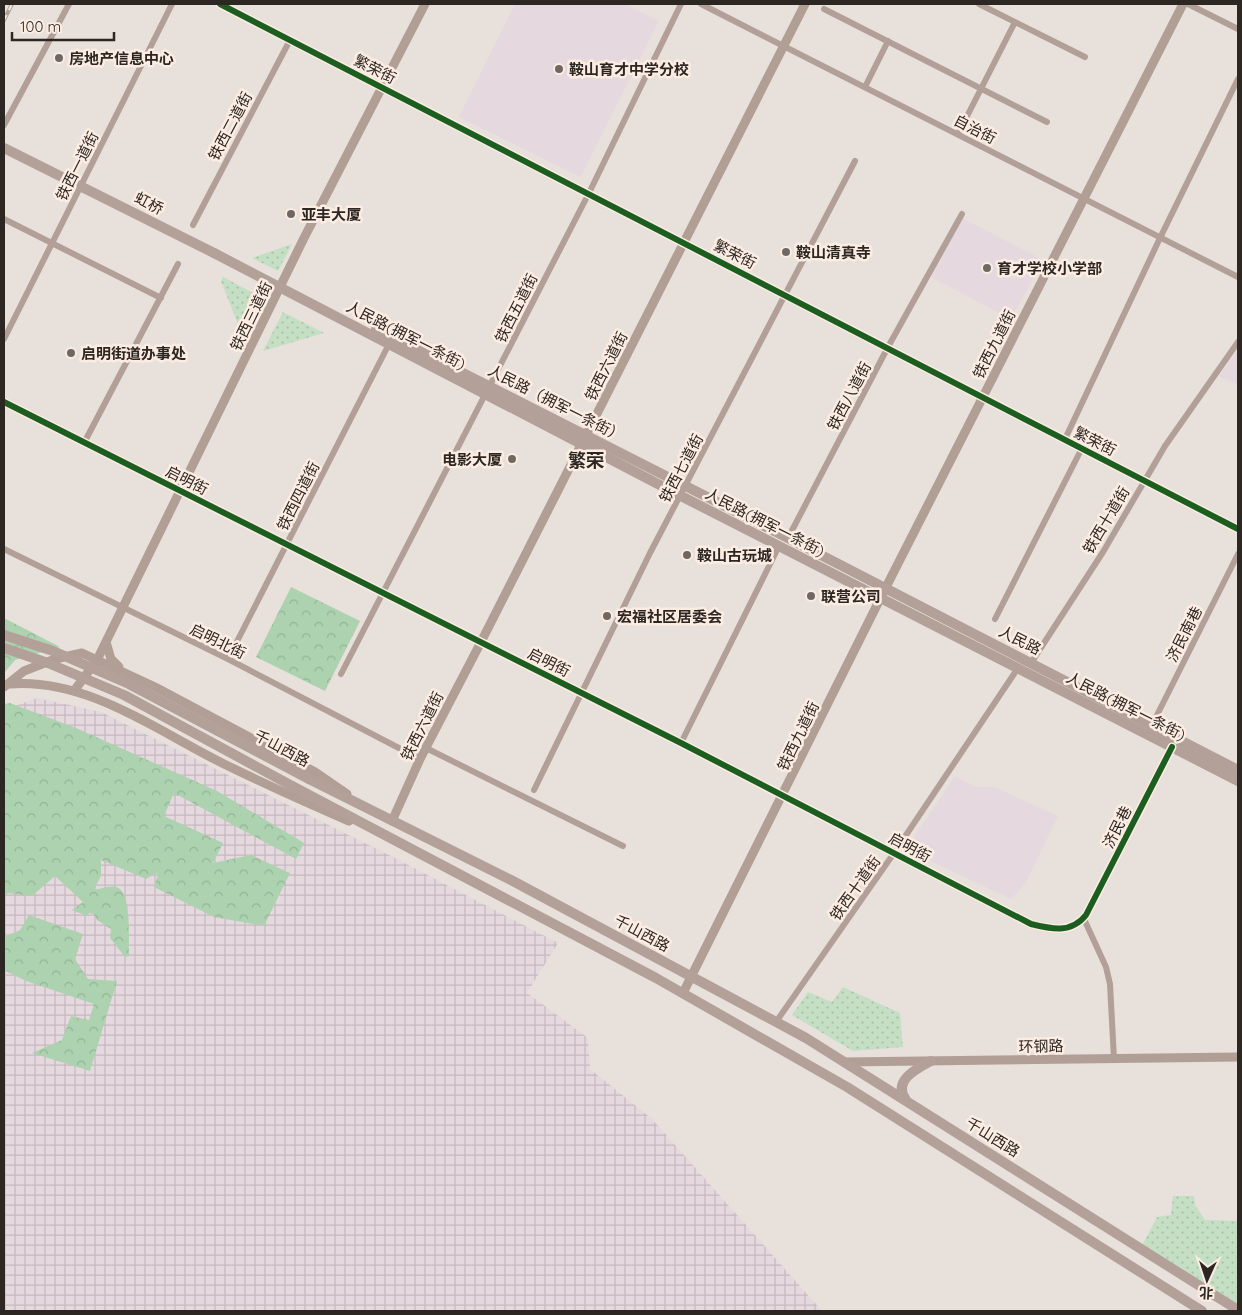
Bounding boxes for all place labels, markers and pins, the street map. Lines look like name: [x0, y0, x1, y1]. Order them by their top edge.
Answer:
place label: 房地产信息中心: [69, 49, 174, 68]
marker: 房地产信息中心: [53, 52, 65, 64]
place label: 鞍山育才中学分校: [569, 60, 689, 79]
marker: 鞍山育才中学分校: [553, 63, 565, 75]
place label: 亚丰大厦: [301, 205, 361, 224]
marker: 亚丰大厦: [285, 208, 297, 220]
place label: 鞍山清真寺: [796, 243, 871, 262]
marker: 鞍山清真寺: [780, 246, 792, 258]
place label: 育才学校小学部: [997, 259, 1102, 278]
marker: 育才学校小学部: [981, 262, 993, 274]
place label: 启明街道办事处: [81, 344, 186, 363]
marker: 启明街道办事处: [65, 347, 77, 359]
place label: 电影大厦: [442, 450, 502, 469]
marker: 电影大厦: [506, 453, 518, 465]
place label: 鞍山古玩城: [697, 546, 772, 565]
marker: 鞍山古玩城: [681, 549, 693, 561]
place label: 联营公司: [821, 587, 881, 606]
marker: 联营公司: [805, 590, 817, 602]
place label: 宏福社区居委会: [617, 607, 722, 626]
marker: 宏福社区居委会: [601, 610, 613, 622]

